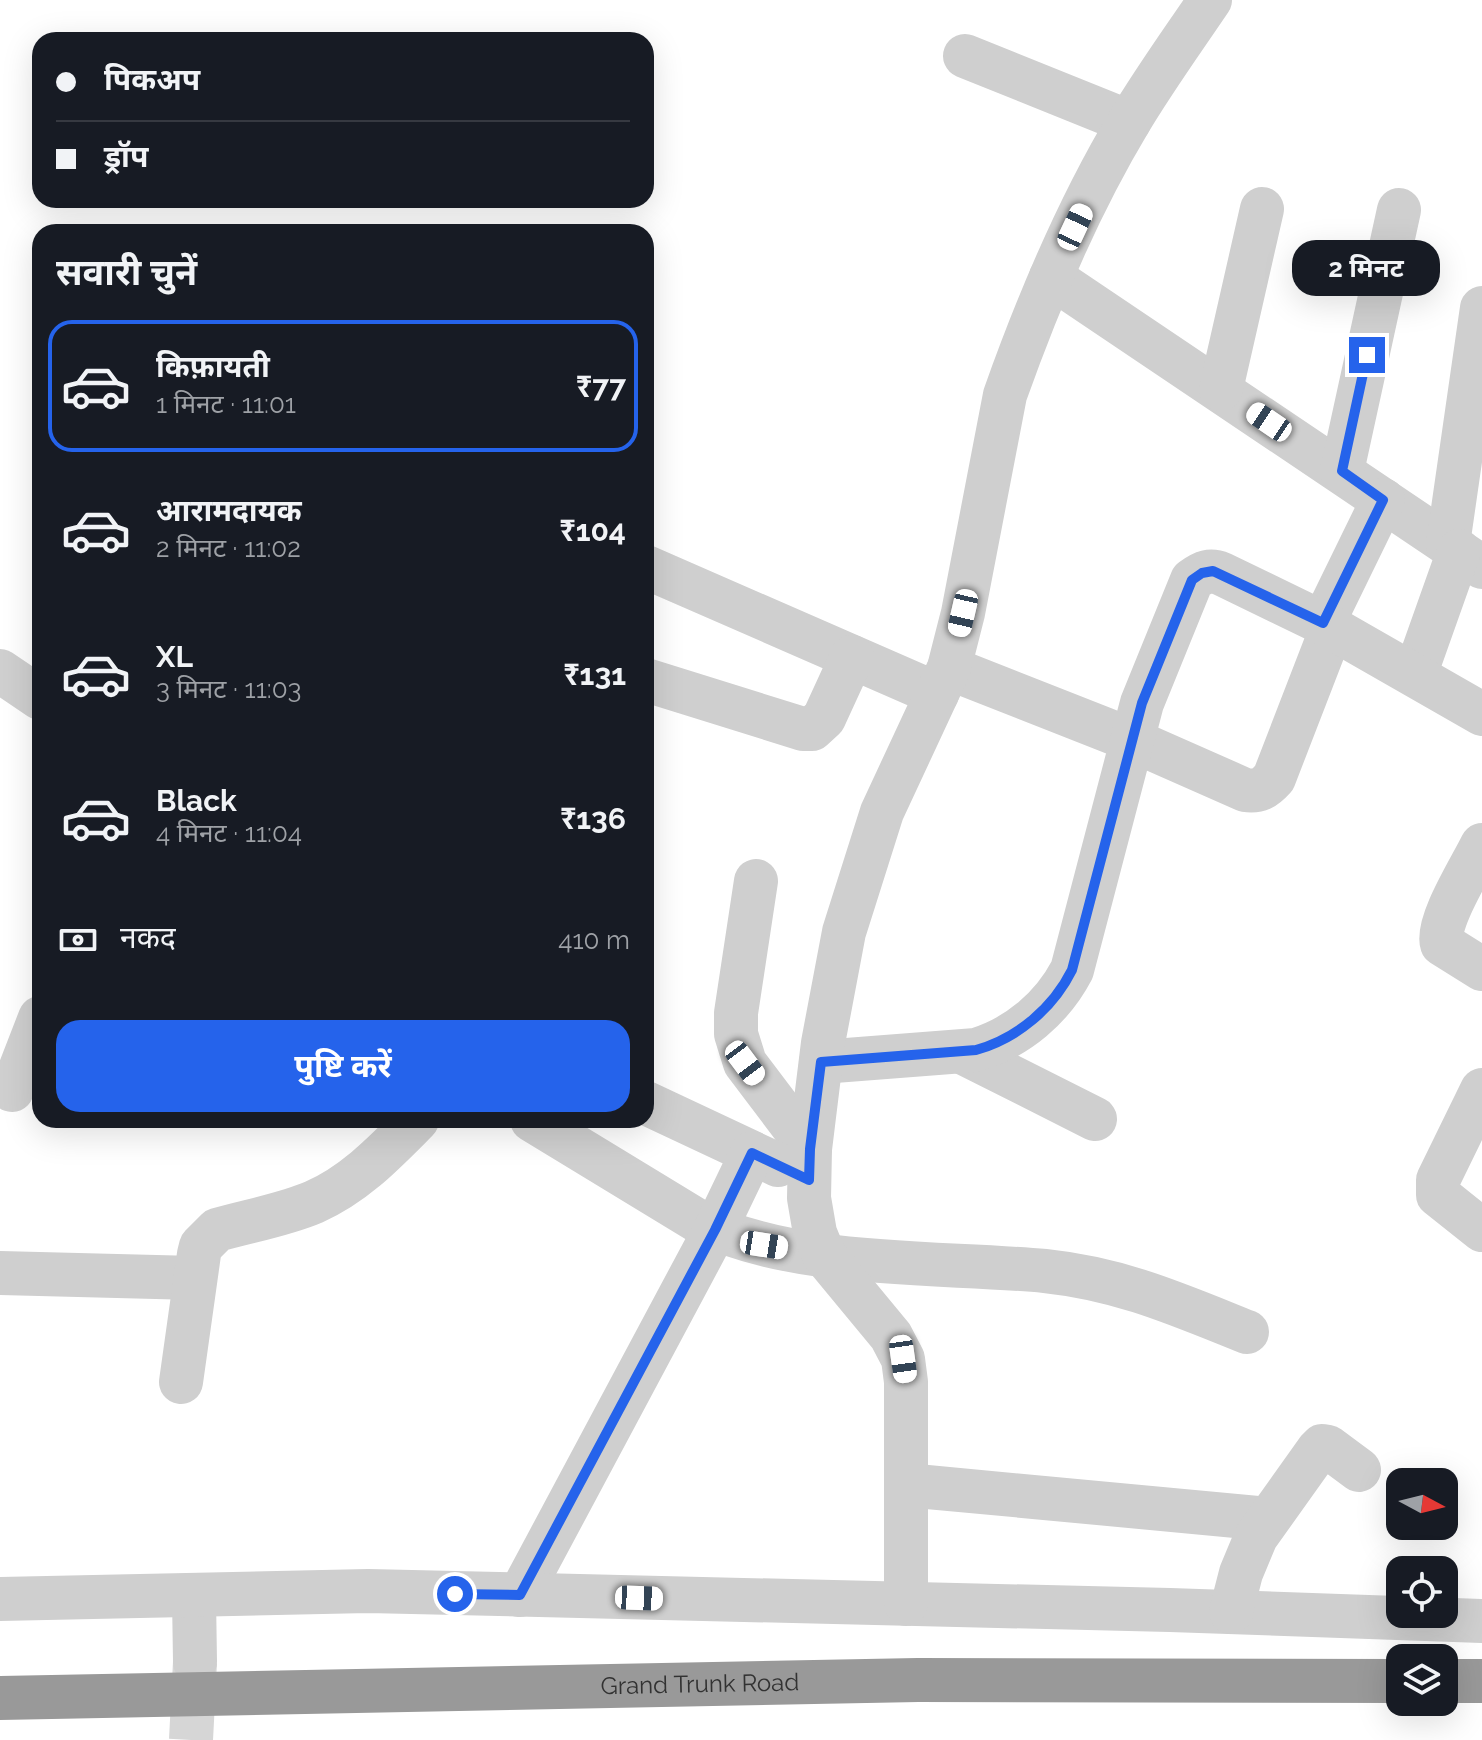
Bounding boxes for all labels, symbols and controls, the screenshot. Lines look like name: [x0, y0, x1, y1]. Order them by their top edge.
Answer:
text: पिकअप: [104, 62, 200, 97]
text: ड्रॉप: [104, 139, 148, 174]
car: [1054, 200, 1096, 254]
callout: 2 मिनट: [1293, 239, 1441, 295]
text: सवारी चुनें: [56, 251, 197, 293]
text: 2 मिनट: [1328, 253, 1404, 283]
route end: [1349, 337, 1385, 373]
text: किफ़ायती: [156, 349, 270, 384]
icon: car: [60, 350, 132, 422]
text: ₹77: [576, 369, 626, 404]
text: 1 मिनट · 11:01: [156, 389, 296, 419]
car: [1242, 399, 1296, 445]
text: आरामदायक: [156, 493, 302, 528]
icon: car: [60, 494, 132, 566]
text: ₹104: [560, 513, 626, 548]
text: 2 मिनट · 11:02: [156, 533, 301, 563]
car: [946, 587, 980, 639]
icon: car: [60, 638, 132, 710]
text: XL: [156, 639, 193, 674]
text: ₹131: [564, 657, 626, 692]
text: 3 मिनट · 11:03: [156, 674, 301, 704]
icon: car: [60, 782, 132, 854]
text: Black: [156, 783, 237, 818]
text: ₹136: [560, 801, 626, 836]
text: 4 मिनट · 11:04: [156, 818, 302, 848]
icon: cash: [56, 918, 100, 962]
text: नकद: [120, 920, 176, 955]
text: 410 m: [558, 925, 630, 955]
button: पुष्टि करें: [56, 1020, 630, 1112]
car: [721, 1037, 769, 1089]
car: [738, 1229, 790, 1261]
car: [888, 1334, 918, 1384]
north arrow: [1386, 1468, 1458, 1540]
map controls: [1386, 1468, 1458, 1716]
button: locate: [1386, 1556, 1458, 1628]
route start: [437, 1576, 473, 1612]
car: [615, 1585, 663, 1611]
button: layers: [1386, 1644, 1458, 1716]
street label: Grand Trunk Road: [600, 1667, 799, 1700]

